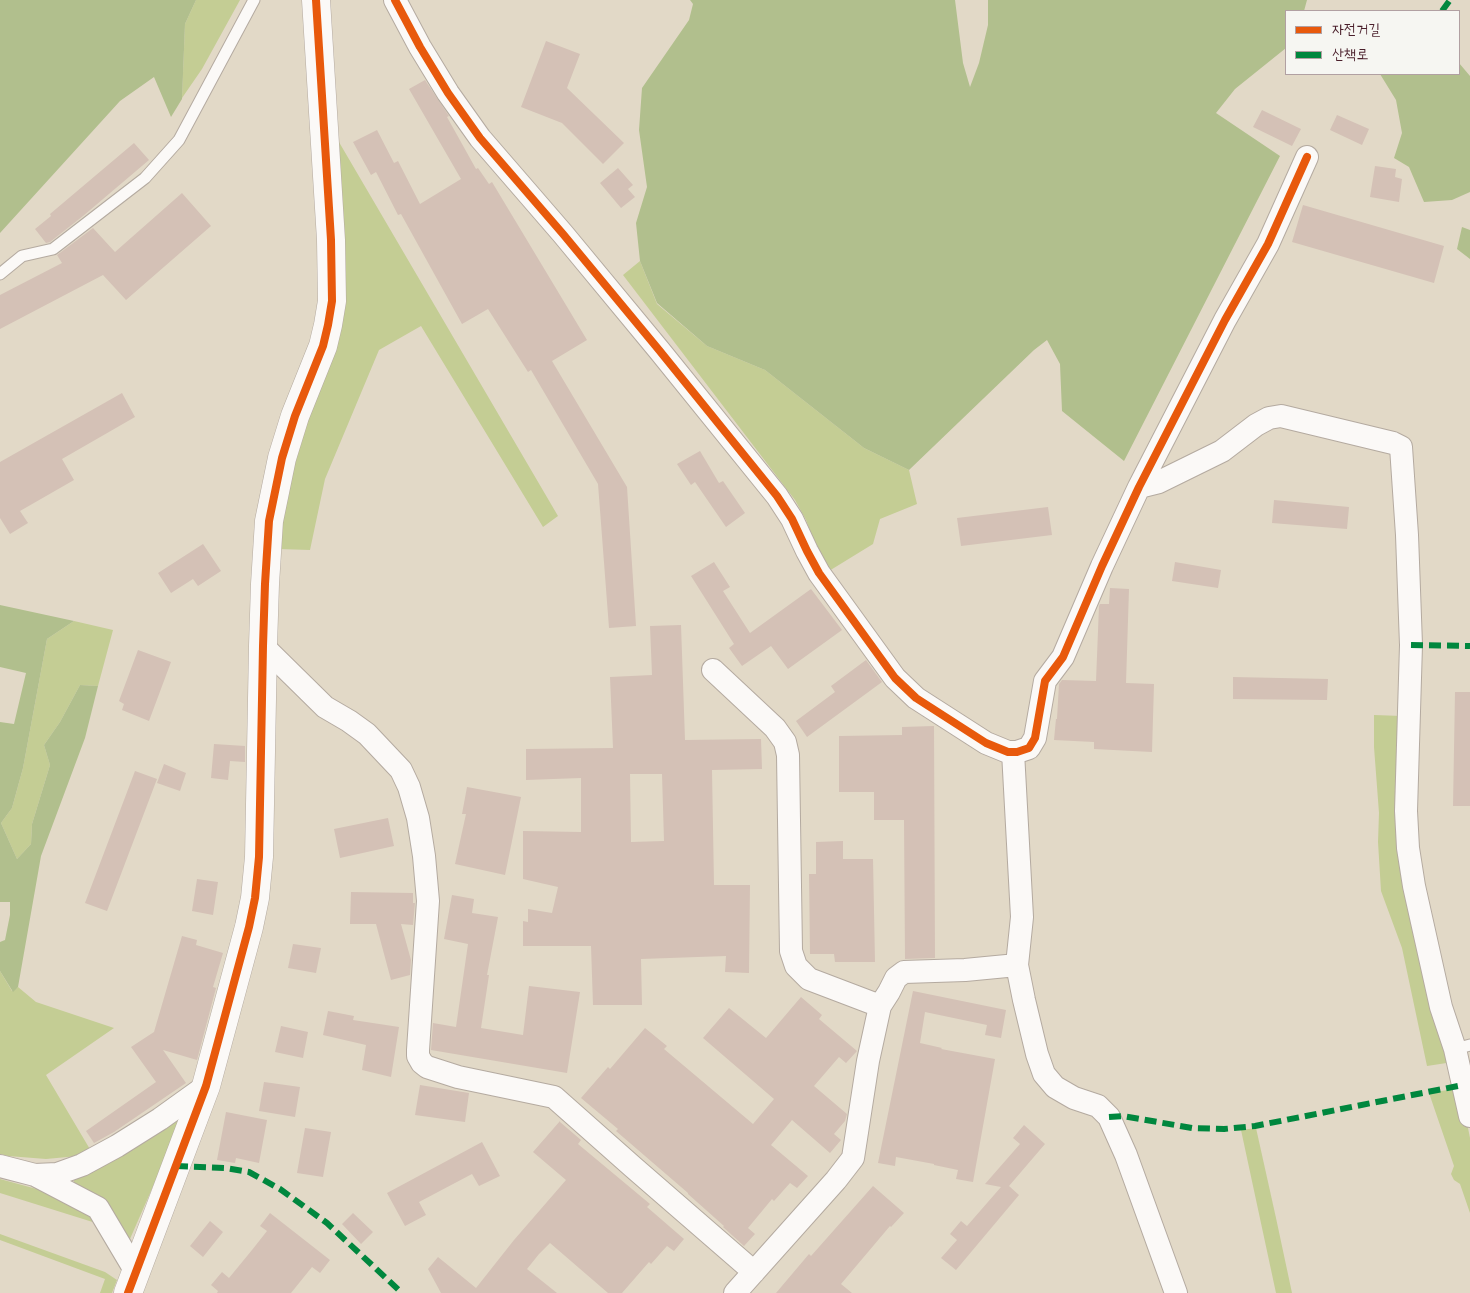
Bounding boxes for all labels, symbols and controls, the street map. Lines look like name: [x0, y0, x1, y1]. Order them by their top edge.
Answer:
legend: [1285, 10, 1460, 75]
text: 자전거길: [1332, 19, 1380, 40]
text: 산책로: [1332, 44, 1368, 65]

